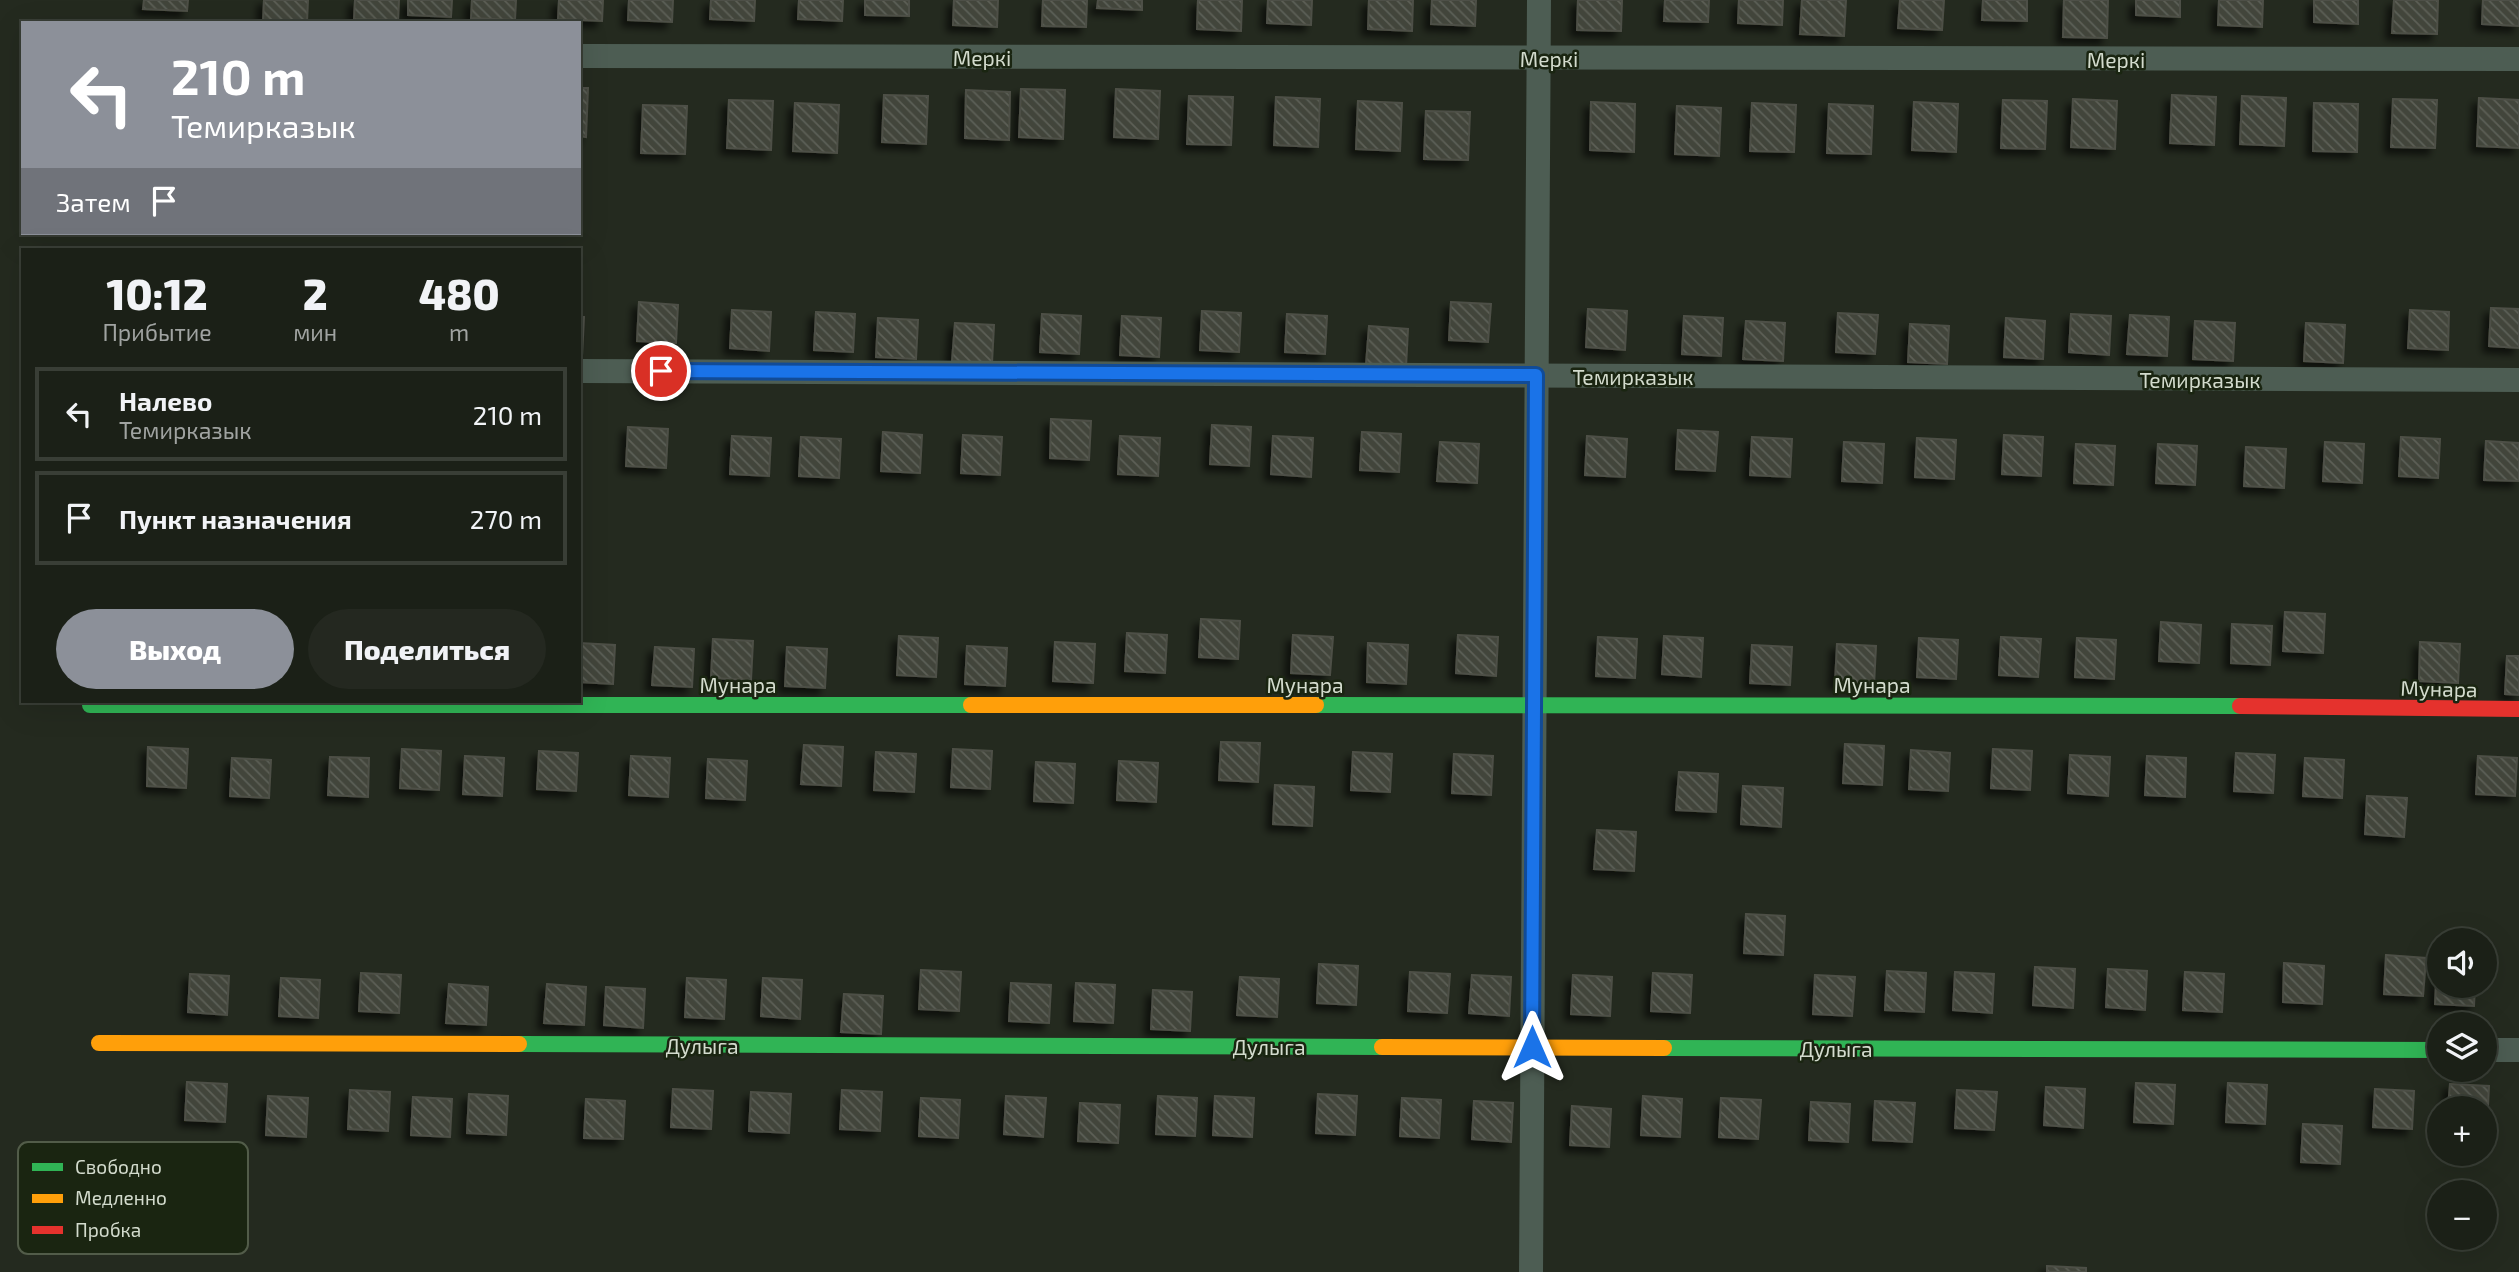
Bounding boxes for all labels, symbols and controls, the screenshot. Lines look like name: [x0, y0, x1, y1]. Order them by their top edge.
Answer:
street label: Меркі: [953, 45, 1011, 70]
text: 210 m: [171, 46, 305, 105]
street label: Меркі: [1520, 46, 1578, 71]
street label: Меркі: [2087, 47, 2145, 72]
icon: left: [56, 49, 147, 140]
text: Темирказык: [171, 106, 356, 144]
icon: arrive: [145, 182, 183, 220]
text: Затем: [56, 186, 131, 217]
text: 10:12: [107, 268, 208, 318]
text: 2: [303, 268, 328, 318]
text: 480: [419, 268, 500, 318]
text: Прибытие: [102, 318, 212, 346]
text: мин: [293, 318, 337, 346]
text: m: [449, 318, 469, 346]
pin: [631, 341, 691, 401]
icon: arrive: [642, 352, 680, 390]
street label: Темирказык: [1572, 364, 1694, 389]
street label: Темирказык: [2139, 367, 2261, 392]
text: Налево: [119, 385, 212, 416]
icon: left: [60, 395, 98, 433]
text: 210 m: [473, 399, 542, 430]
text: Темирказык: [119, 416, 252, 444]
icon: arrive: [60, 499, 98, 537]
text: Пункт назначения: [119, 503, 352, 534]
text: 270 m: [470, 503, 542, 534]
button: Выход: [56, 609, 294, 689]
button: Поделиться: [308, 609, 546, 689]
street label: Мунара: [699, 672, 777, 698]
street label: Мунара: [1266, 672, 1344, 698]
street label: Мунара: [1833, 672, 1911, 698]
street label: Мунара: [2400, 675, 2478, 702]
map controls: [2427, 928, 2497, 1250]
button: sound: [2427, 928, 2497, 998]
position arrow: [1495, 1010, 1569, 1084]
button: layers: [2427, 1012, 2497, 1082]
street label: Дулыга: [665, 1033, 739, 1059]
street label: Дулыга: [1232, 1034, 1306, 1060]
street label: Дулыга: [1799, 1036, 1873, 1062]
button: +: [2427, 1096, 2497, 1166]
legend: [18, 1142, 248, 1254]
text: Свободно: [75, 1155, 162, 1178]
button: −: [2427, 1180, 2497, 1250]
text: Медленно: [75, 1186, 167, 1209]
text: Пробка: [75, 1218, 141, 1241]

